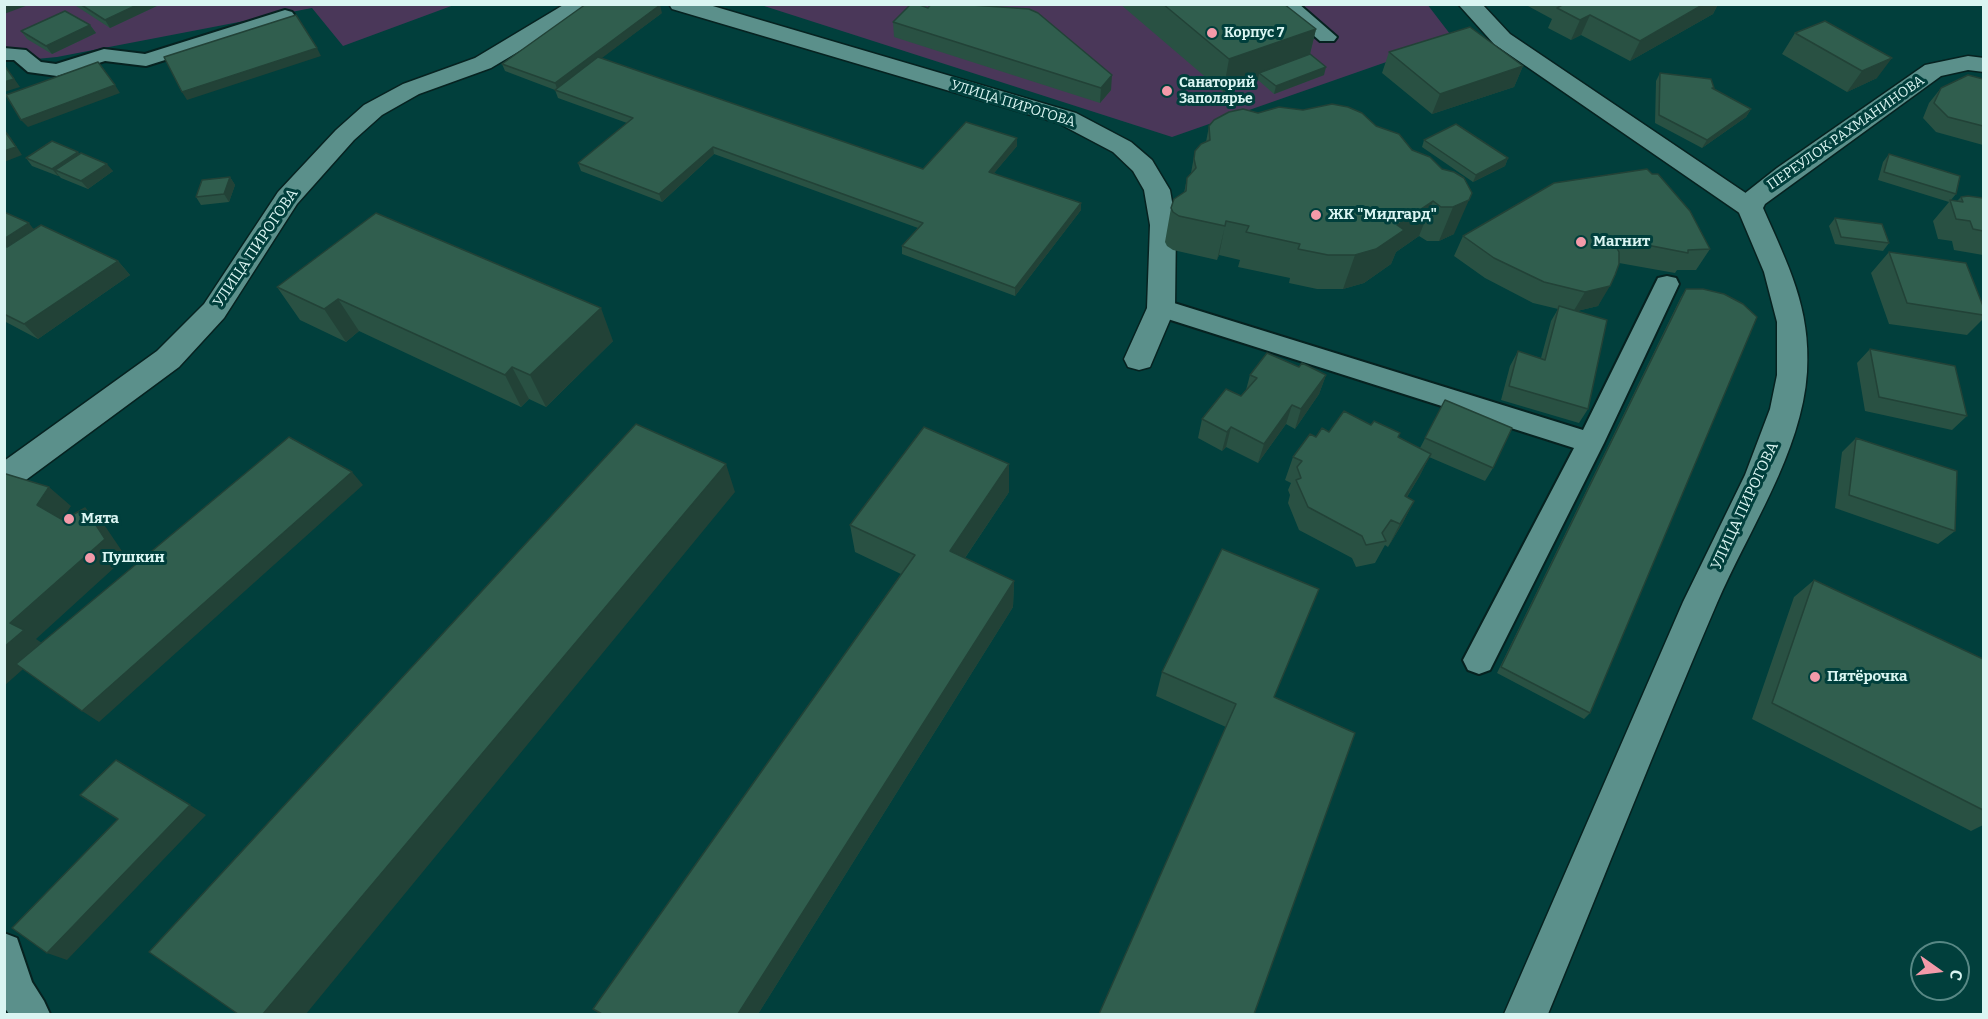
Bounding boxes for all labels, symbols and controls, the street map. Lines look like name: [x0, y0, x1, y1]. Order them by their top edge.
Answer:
place label: Корпус 7: [1224, 25, 1284, 41]
marker: Корпус 7: [1205, 26, 1219, 40]
street label: ПЕРЕУЛОК РАХМАНИНОВА: [1764, 72, 1928, 194]
place label: Санаторий Заполярье: [1179, 75, 1255, 108]
street label: УЛИЦА ПИРОГОВА: [949, 77, 1077, 131]
marker: Санаторий Заполярье: [1160, 84, 1174, 98]
street label: УЛИЦА ПИРОГОВА: [210, 185, 302, 311]
place label: ЖК "Мидгард": [1328, 206, 1437, 224]
marker: ЖК "Мидгард": [1309, 208, 1323, 222]
place label: Магнит: [1593, 233, 1650, 251]
marker: Магнит: [1574, 235, 1588, 249]
street label: УЛИЦА ПИРОГОВА: [1707, 439, 1783, 573]
place label: Мята: [81, 510, 119, 528]
marker: Мята: [62, 512, 76, 526]
place label: Пушкин: [102, 549, 165, 567]
marker: Пушкин: [83, 551, 97, 565]
place label: Пятёрочка: [1827, 668, 1907, 686]
marker: Пятёрочка: [1808, 670, 1822, 684]
north arrow: [1910, 941, 1970, 1001]
text: С: [1946, 968, 1966, 982]

